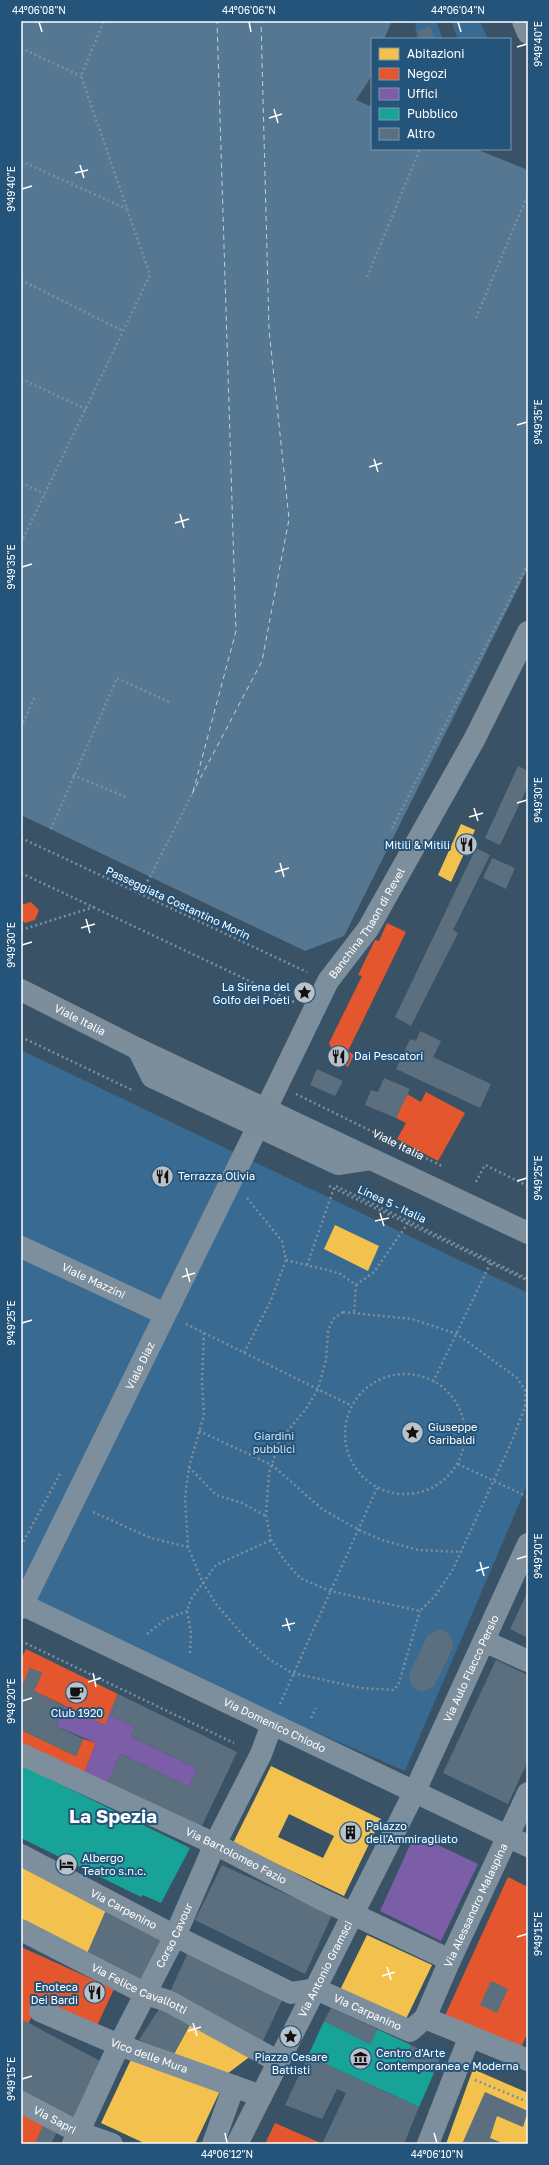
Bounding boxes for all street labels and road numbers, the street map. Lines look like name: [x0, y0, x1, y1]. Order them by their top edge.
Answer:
street label: Passeggiata Costantino Morin: [104, 863, 253, 942]
street label: Banchina Thaon di Revel: [325, 865, 407, 981]
street label: Viale Italia: [52, 1001, 108, 1038]
street label: Viale Italia: [371, 1126, 426, 1162]
street label: Linea 5 - Italia: [356, 1182, 429, 1225]
street label: Viale Mazzini: [60, 1260, 128, 1301]
street label: Viale Diaz: [122, 1339, 157, 1392]
street label: Via Aulo Flacco Persio: [440, 1612, 501, 1724]
street label: Via Domenico Chiodo: [221, 1695, 329, 1755]
street label: Via Bartolomeo Fazio: [184, 1824, 290, 1886]
street label: Via Alessandro Malaspina: [441, 1841, 510, 1969]
street label: Via Carpenino: [88, 1886, 160, 1932]
street label: Corso Cavour: [153, 1900, 195, 1970]
street label: Via Antonio Gramsci: [295, 1918, 355, 2019]
street label: Via Felice Cavallotti: [89, 1960, 190, 2016]
street label: Via Carpanino: [332, 1991, 404, 2033]
street label: Vico delle Mura: [109, 2035, 190, 2075]
street label: Via Sapri: [31, 2103, 79, 2136]

